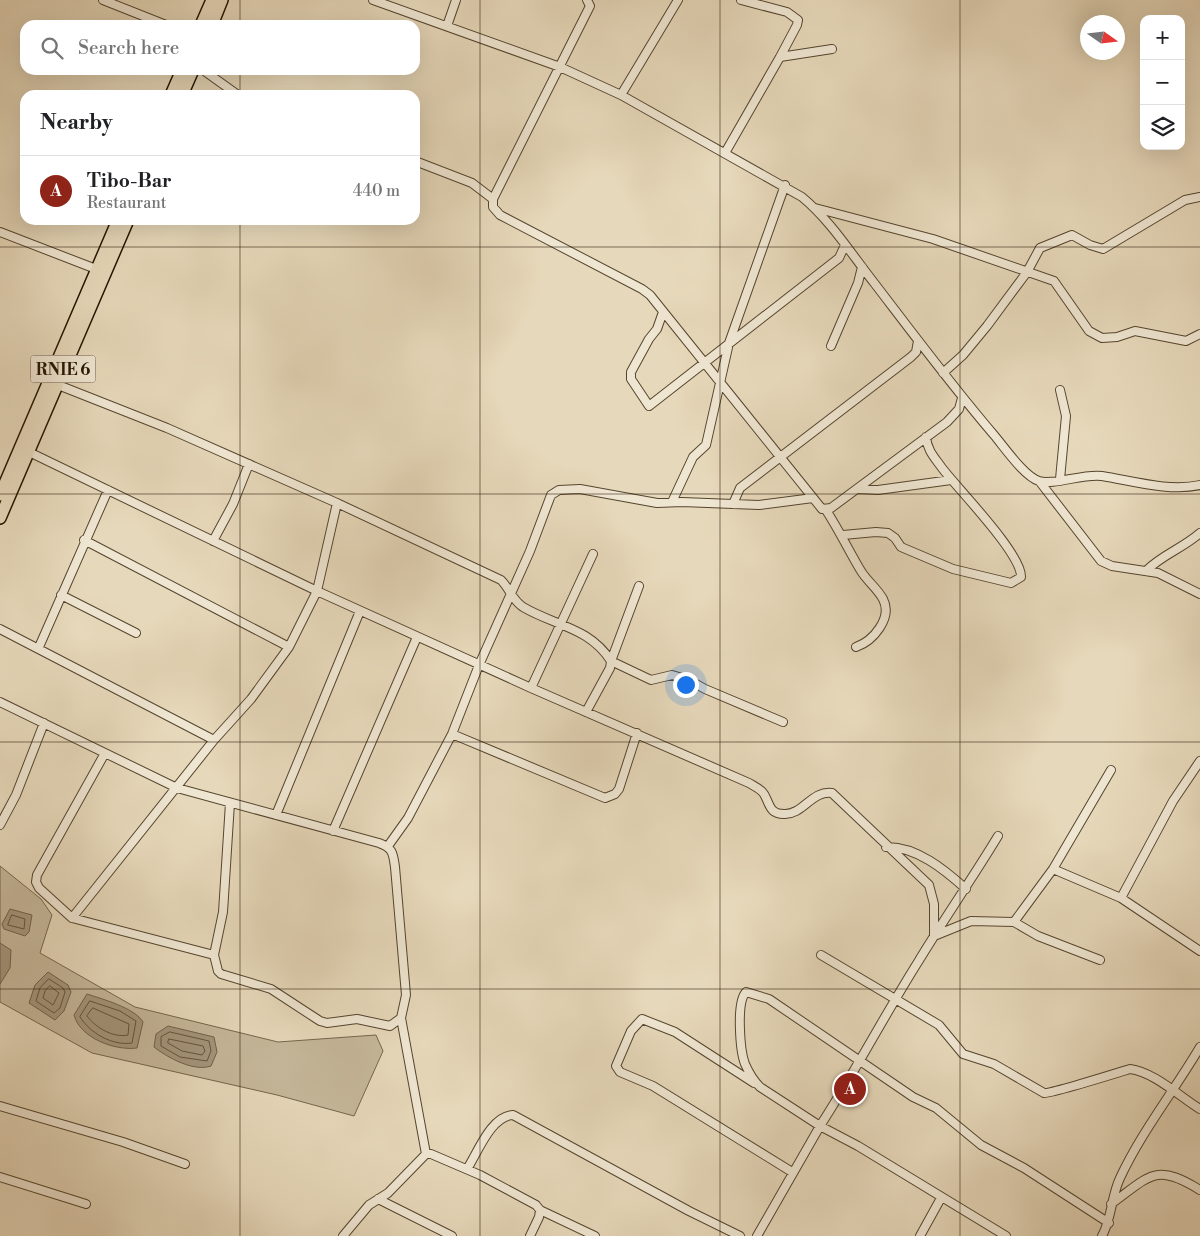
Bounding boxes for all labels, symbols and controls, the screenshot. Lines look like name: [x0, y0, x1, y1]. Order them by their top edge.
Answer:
north arrow: [1080, 15, 1125, 60]
map controls: [1140, 15, 1185, 150]
button: +: [1140, 15, 1185, 60]
search box: [20, 20, 420, 75]
icon: search: [38, 34, 66, 62]
text: Search here: [78, 36, 179, 60]
button: −: [1140, 60, 1185, 105]
button: layers: [1140, 105, 1185, 150]
text: Nearby: [40, 110, 113, 136]
text: Tibo-Bar: [87, 169, 172, 193]
text: A: [50, 181, 62, 201]
text: 440 m: [353, 181, 400, 201]
text: Restaurant: [87, 193, 166, 213]
road number: RNIE 6: [30, 356, 96, 382]
your location: [673, 672, 699, 698]
pin: A: [834, 1070, 866, 1108]

